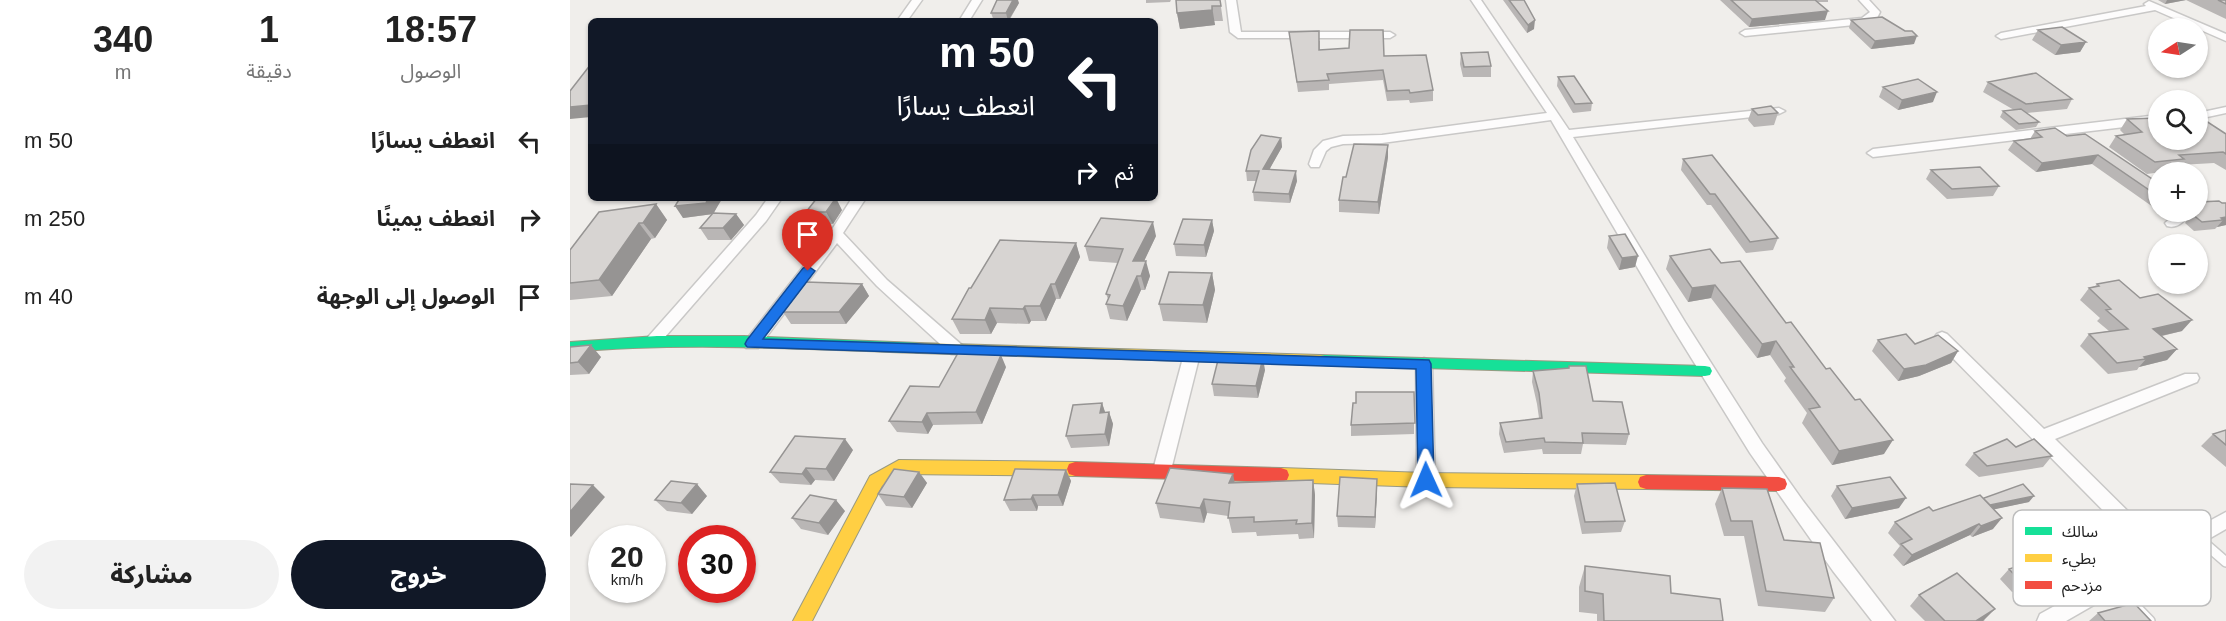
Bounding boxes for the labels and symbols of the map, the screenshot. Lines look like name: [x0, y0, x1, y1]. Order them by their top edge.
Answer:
north arrow: [2148, 18, 2208, 78]
pin: [782, 209, 833, 271]
position arrow: [1394, 448, 1458, 512]
legend: [2013, 510, 2211, 606]
text: سالك: [2062, 523, 2098, 540]
speed limit sign: 30: [678, 525, 756, 603]
text: بطيء: [2062, 550, 2096, 571]
text: مزدحم: [2062, 577, 2102, 598]

